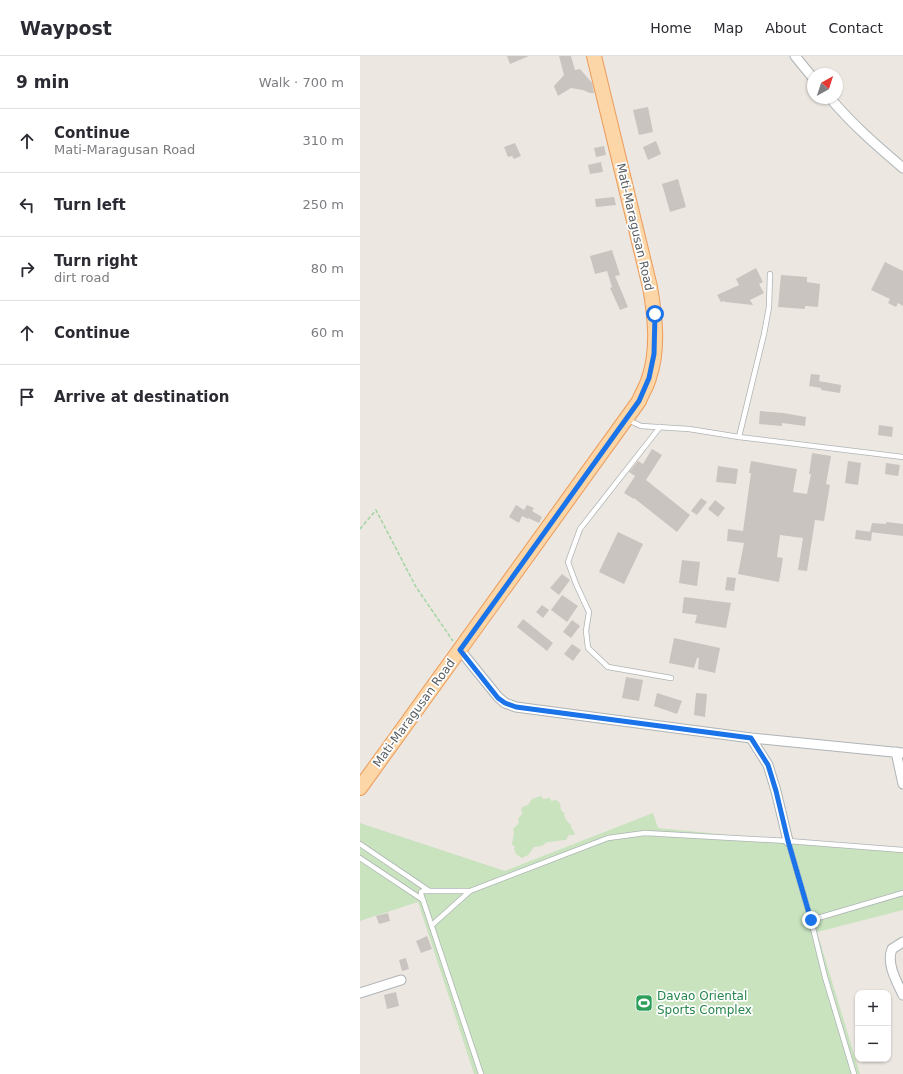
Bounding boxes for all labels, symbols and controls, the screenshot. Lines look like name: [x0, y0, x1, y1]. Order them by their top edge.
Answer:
text: Waypost: [20, 17, 112, 39]
text: Home: [650, 20, 692, 36]
text: Map: [714, 20, 743, 36]
text: About: [765, 20, 807, 36]
text: Contact: [829, 20, 883, 36]
north arrow: [807, 68, 843, 104]
text: 9 min: [16, 72, 69, 92]
text: Walk · 700 m: [259, 75, 344, 90]
text: Continue: [54, 124, 130, 142]
icon: ahead: [16, 130, 38, 152]
text: 310 m: [302, 133, 344, 148]
text: Mati-Maragusan Road: [54, 142, 195, 157]
street label: Mati-Maragusan Road: [614, 162, 656, 292]
icon: left: [16, 194, 38, 216]
text: Turn left: [54, 196, 126, 214]
text: 250 m: [302, 197, 344, 212]
text: Turn right: [54, 252, 138, 270]
icon: right: [16, 258, 38, 280]
text: 80 m: [311, 261, 344, 276]
text: dirt road: [54, 270, 110, 285]
route start: [646, 305, 664, 323]
icon: ahead: [16, 322, 38, 344]
text: Continue: [54, 324, 130, 342]
text: 60 m: [311, 325, 344, 340]
icon: arrive: [16, 386, 38, 408]
text: Arrive at destination: [54, 388, 229, 406]
street label: Mati-Maragusan Road: [370, 656, 458, 770]
route end: [802, 911, 820, 929]
place label: Davao Oriental Sports Complex: [657, 989, 752, 1017]
map controls: [855, 990, 891, 1062]
button: +: [855, 990, 891, 1026]
sports icon: Davao Oriental Sports Complex: [634, 993, 654, 1013]
button: −: [855, 1026, 891, 1062]

